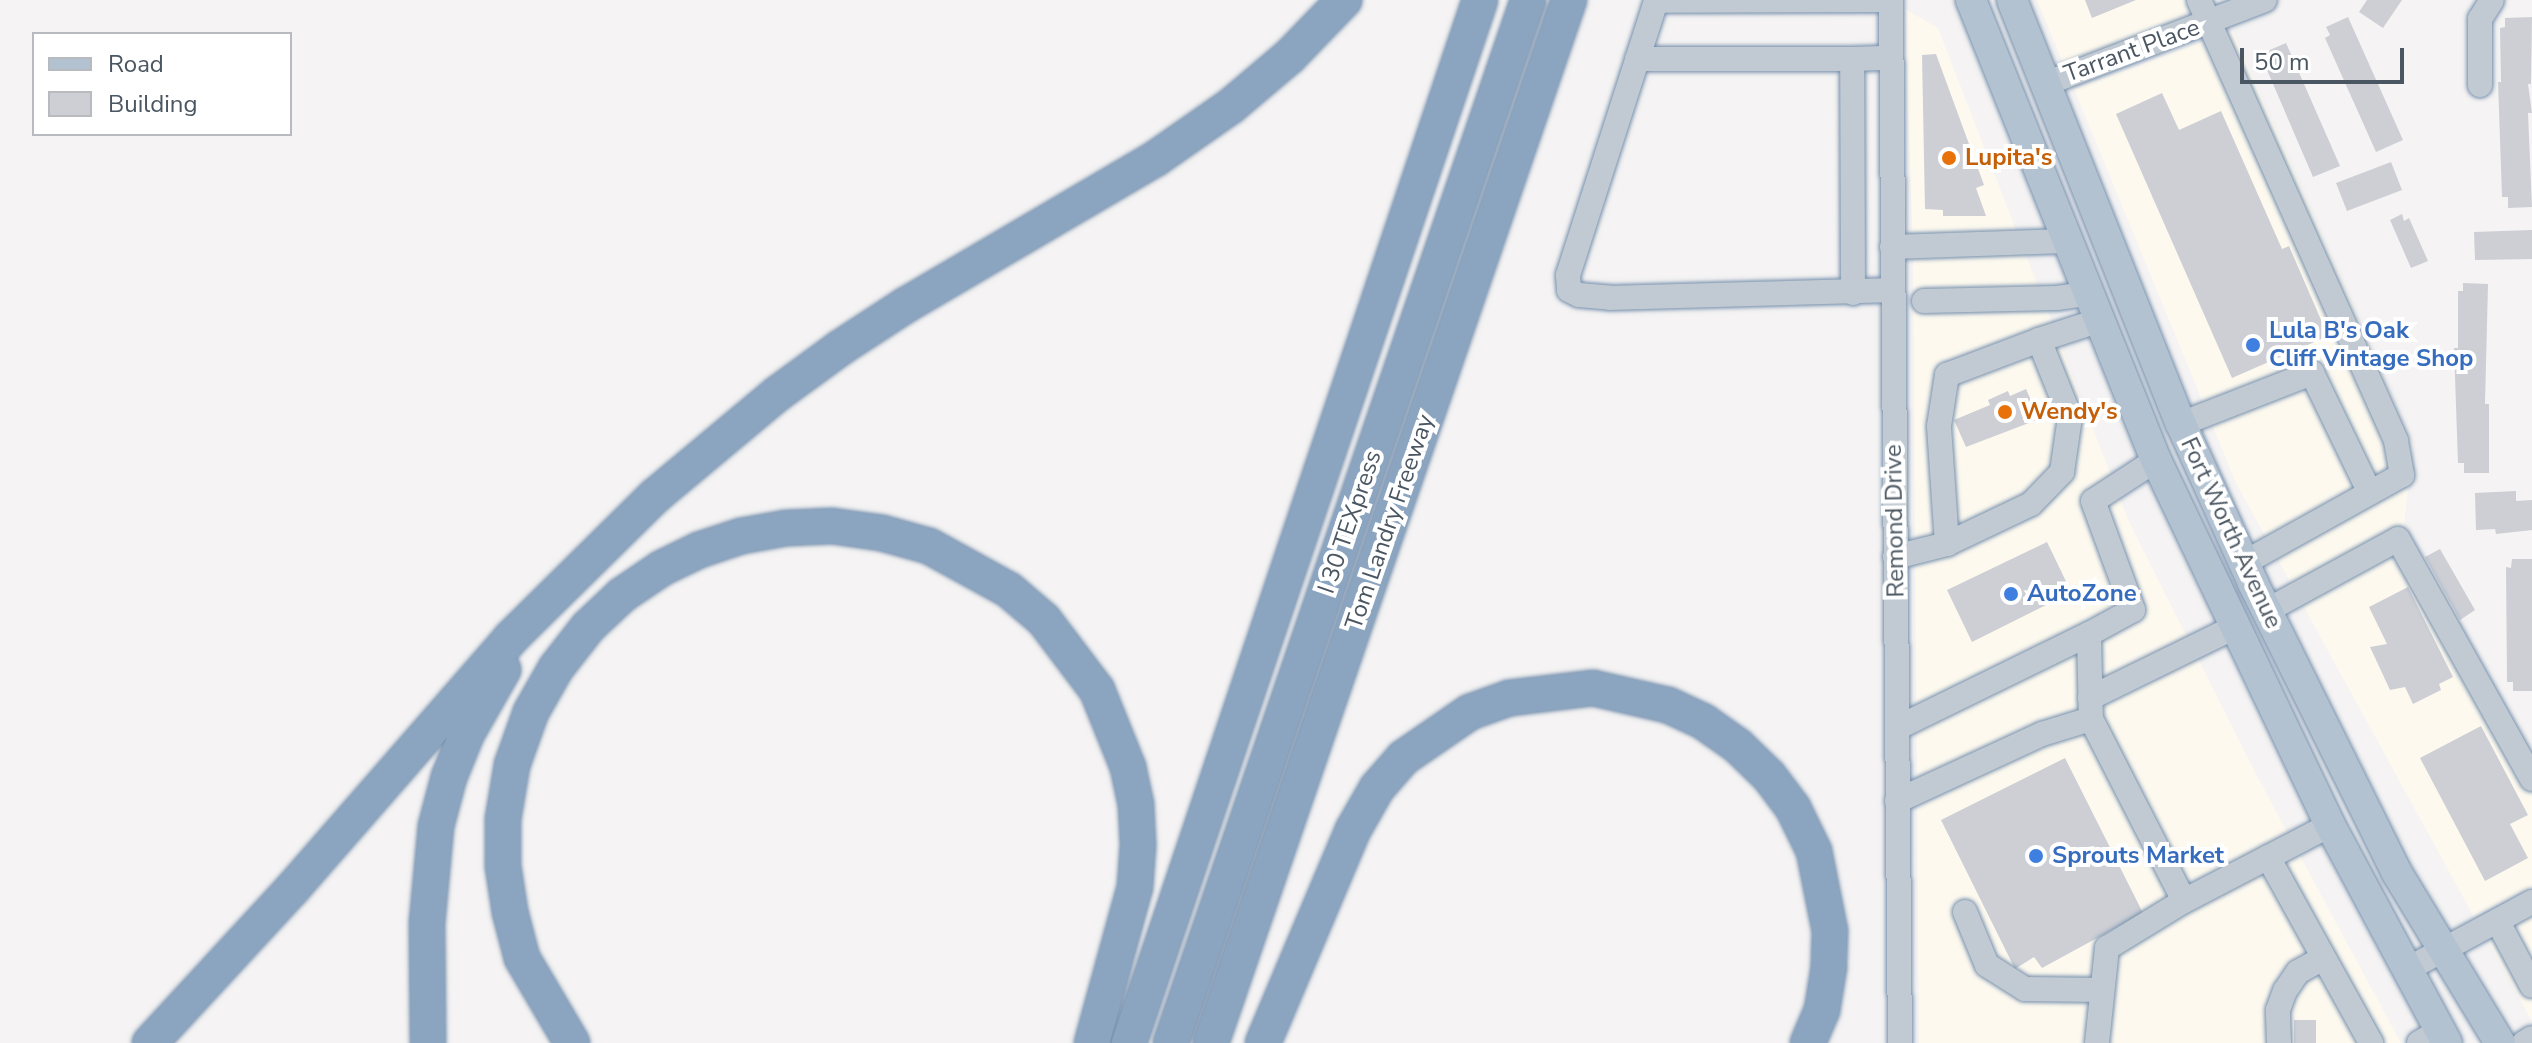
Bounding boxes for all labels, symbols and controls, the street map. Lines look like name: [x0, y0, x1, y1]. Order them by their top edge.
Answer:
street label: Tarrant Place: [2060, 13, 2204, 89]
legend: [32, 32, 292, 136]
scale bar: [2244, 32, 2408, 82]
text: 50 m: [2254, 46, 2310, 78]
text: Road: [108, 48, 164, 80]
text: Building: [108, 88, 198, 120]
place label: Lupita's: [1965, 144, 2053, 172]
marker: Lupita's: [1940, 149, 1958, 167]
place label: Lula B's Oak Cliff Vintage Shop: [2269, 317, 2473, 373]
marker: Lula B's Oak Cliff Vintage Shop: [2244, 336, 2262, 354]
place label: Wendy's: [2021, 398, 2118, 426]
marker: Wendy's: [1996, 403, 2014, 421]
street label: Tom Landry Freeway: [1340, 411, 1440, 633]
street label: Fort Worth Avenue: [2174, 433, 2288, 633]
street label: Remond Drive: [1879, 444, 1911, 598]
street label: I 30 TEXpress: [1312, 447, 1388, 597]
place label: AutoZone: [2027, 580, 2137, 608]
marker: AutoZone: [2002, 585, 2020, 603]
place label: Sprouts Market: [2052, 842, 2224, 870]
marker: Sprouts Market: [2027, 847, 2045, 865]

